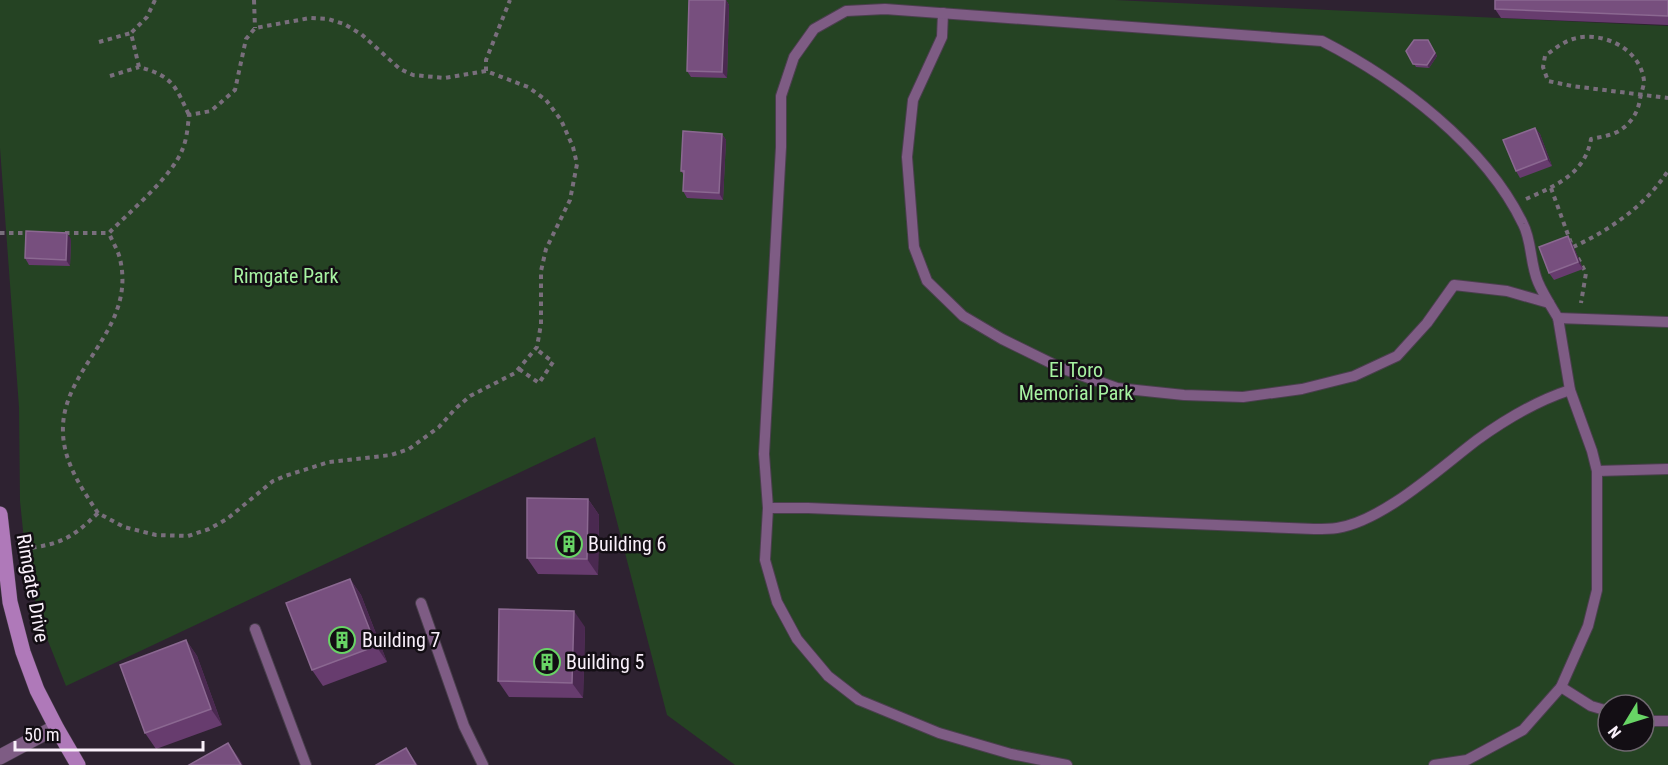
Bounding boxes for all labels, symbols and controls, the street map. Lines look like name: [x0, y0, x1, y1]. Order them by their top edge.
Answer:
park label: Rimgate Park: [233, 264, 339, 288]
park label: El Toro Memorial Park: [1019, 358, 1133, 405]
building icon: Building 6: [554, 529, 584, 559]
street label: Rimgate Drive: [12, 532, 54, 644]
place label: Building 6: [588, 532, 666, 556]
building icon: Building 7: [327, 625, 357, 655]
place label: Building 7: [362, 628, 440, 652]
building icon: Building 5: [532, 647, 562, 677]
place label: Building 5: [566, 650, 644, 674]
north arrow: [1596, 693, 1656, 753]
scale bar: [15, 714, 202, 752]
text: N: [1604, 722, 1625, 742]
text: 50 m: [24, 724, 59, 745]

